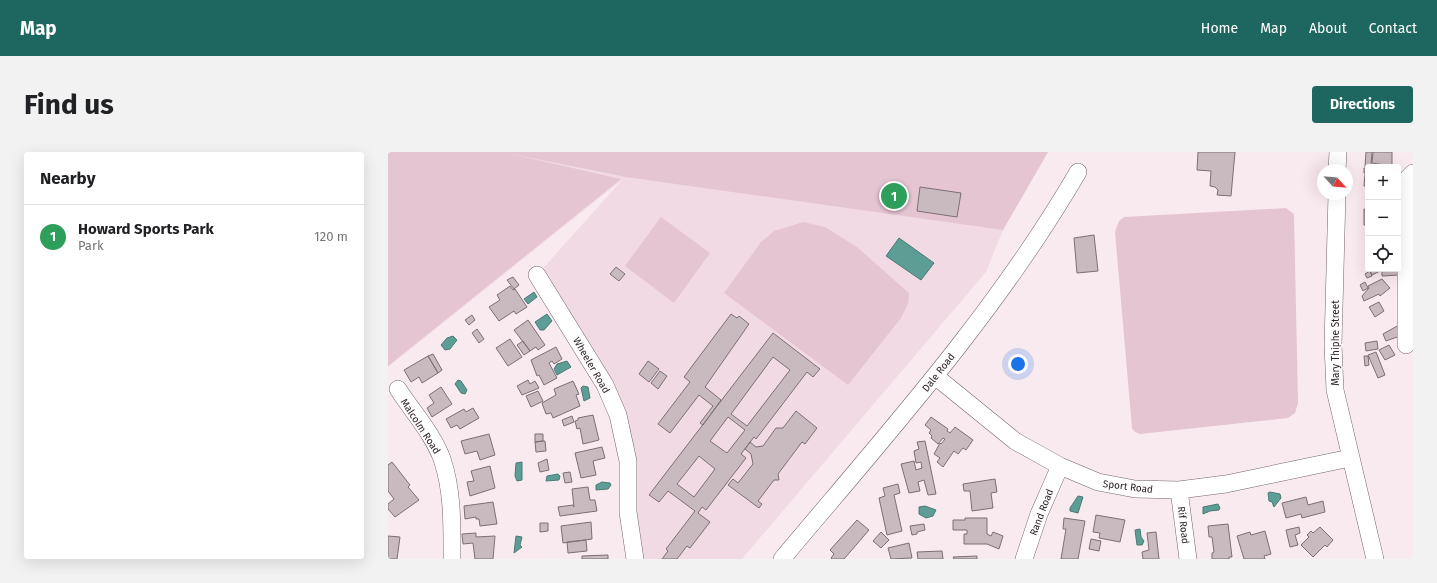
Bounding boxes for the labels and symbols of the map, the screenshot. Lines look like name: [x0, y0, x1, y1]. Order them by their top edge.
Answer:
north arrow: [1317, 164, 1353, 200]
pin: 1: [881, 181, 907, 211]
street label: Mary Thiphe Street: [1330, 300, 1342, 386]
street label: Wheeler Road: [570, 335, 612, 396]
street label: Dale Road: [920, 351, 958, 394]
your location: [1008, 354, 1028, 374]
street label: Malcolm Road: [398, 397, 443, 457]
street label: Sport Road: [1102, 478, 1154, 496]
street label: Rand Road: [1028, 487, 1056, 537]
street label: Rif Road: [1175, 506, 1191, 545]

